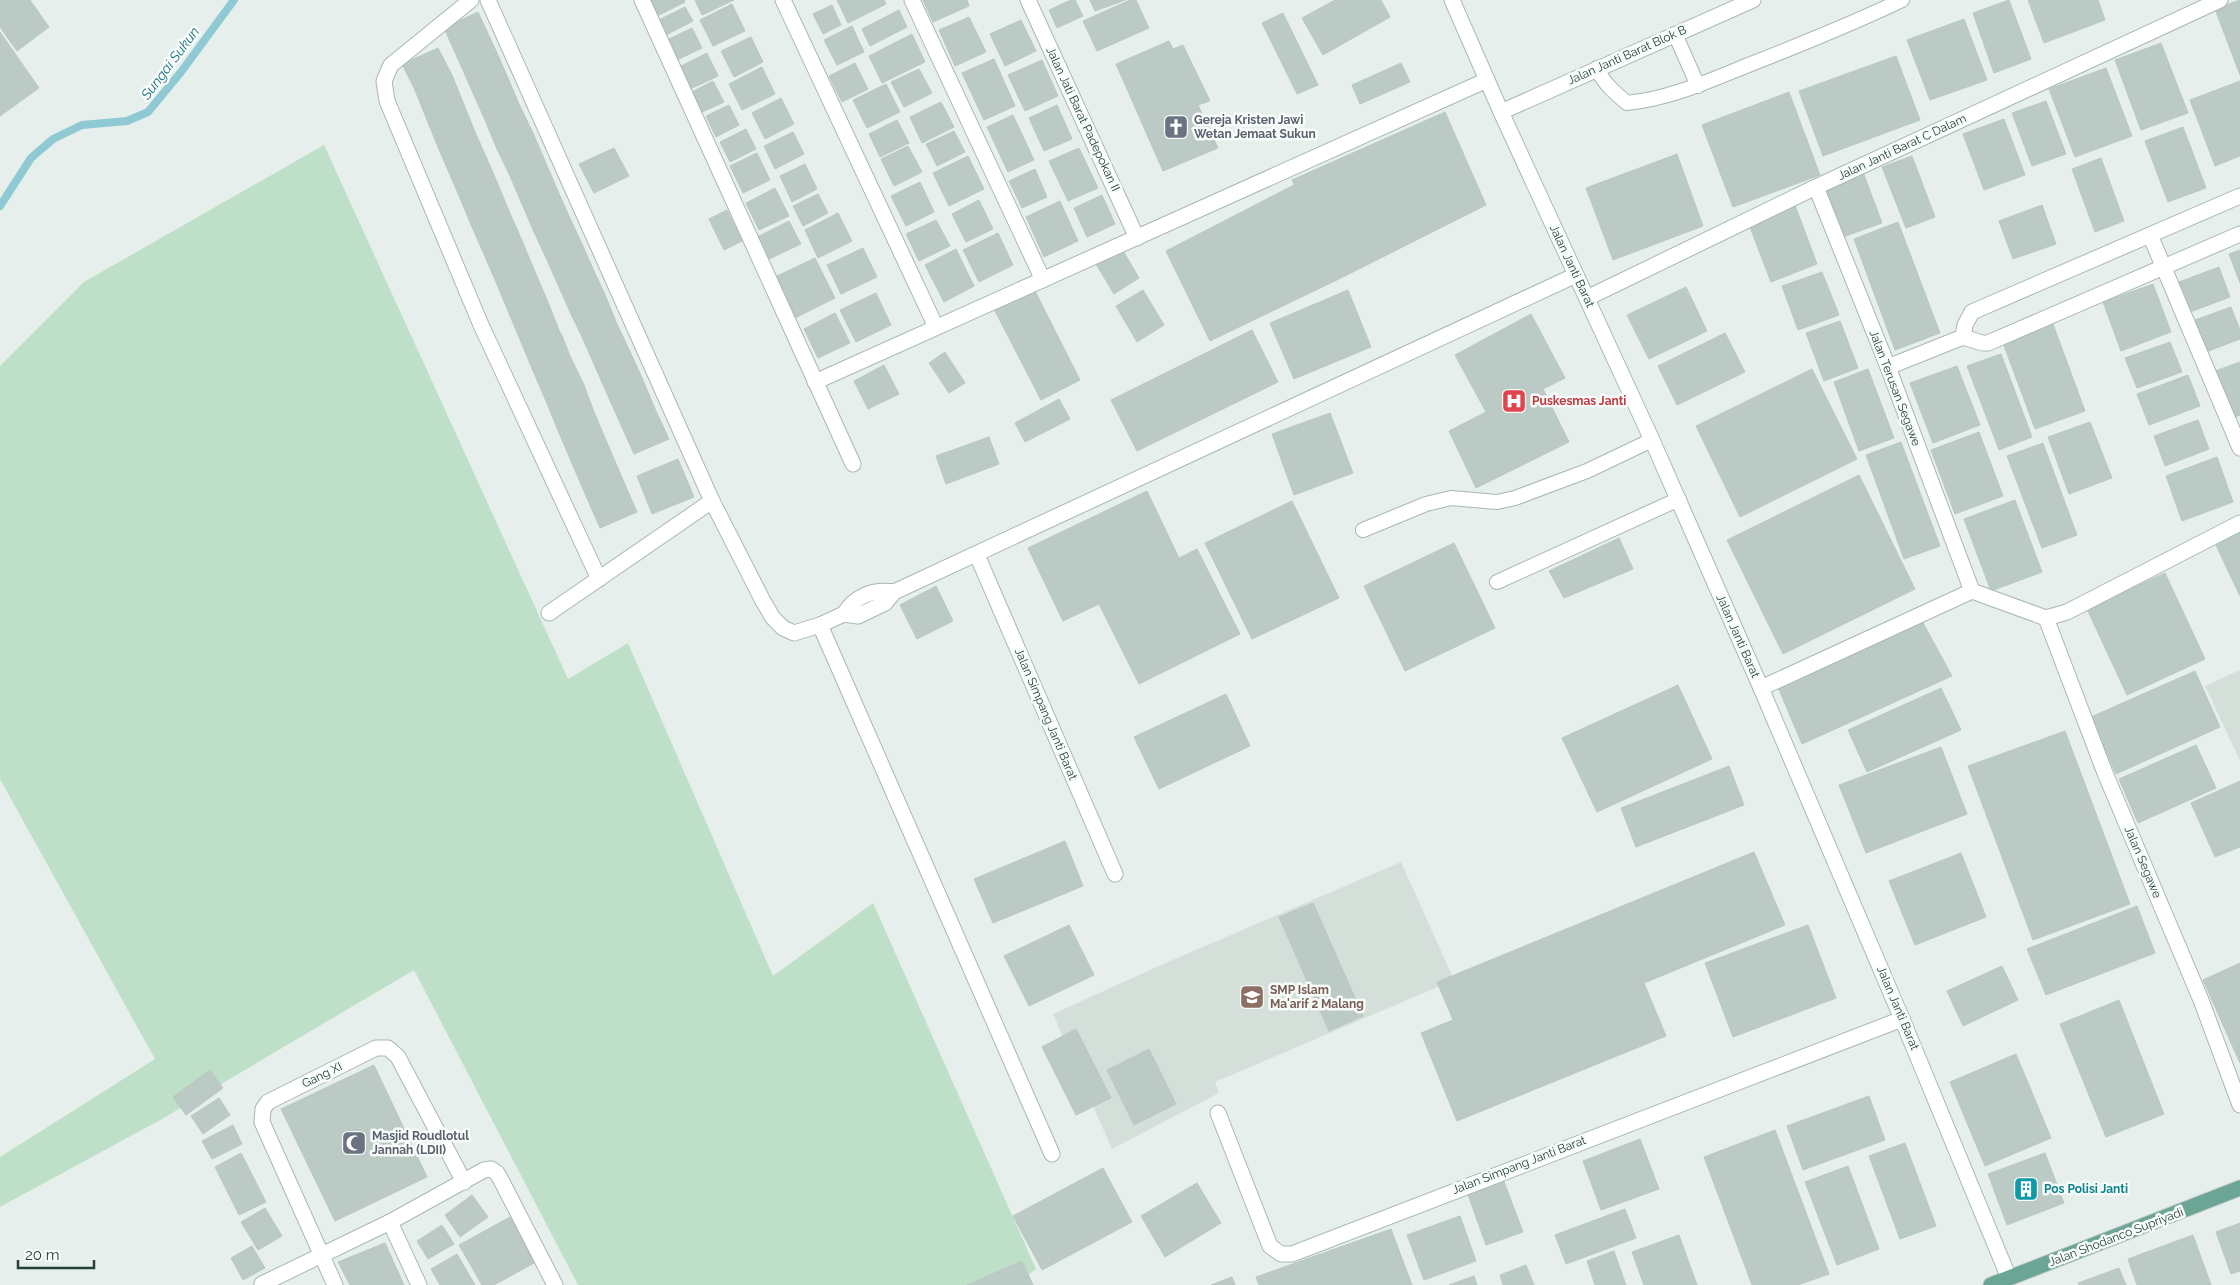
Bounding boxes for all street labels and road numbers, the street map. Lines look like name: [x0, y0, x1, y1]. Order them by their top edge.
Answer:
street label: Jalan Janti Barat Blok B: [1565, 22, 1689, 88]
street label: Jalan Jati Barat Padepokan II: [1043, 45, 1123, 193]
street label: Jalan Janti Barat C Dalam: [1836, 111, 1968, 183]
street label: Jalan Janti Barat: [1547, 222, 1597, 310]
street label: Jalan Terusan Segawe: [1866, 328, 1924, 448]
street label: Jalan Janti Barat: [1713, 592, 1763, 680]
street label: Jalan Simpang Janti Barat: [1012, 646, 1080, 782]
street label: Jalan Segawe: [2122, 824, 2164, 900]
street label: Jalan Janti Barat: [1874, 964, 1922, 1052]
street label: Gang XI: [300, 1059, 344, 1091]
street label: Jalan Simpang Janti Barat: [1450, 1133, 1588, 1197]
street label: Jalan Shodanco Supriyadi: [2047, 1205, 2185, 1269]

